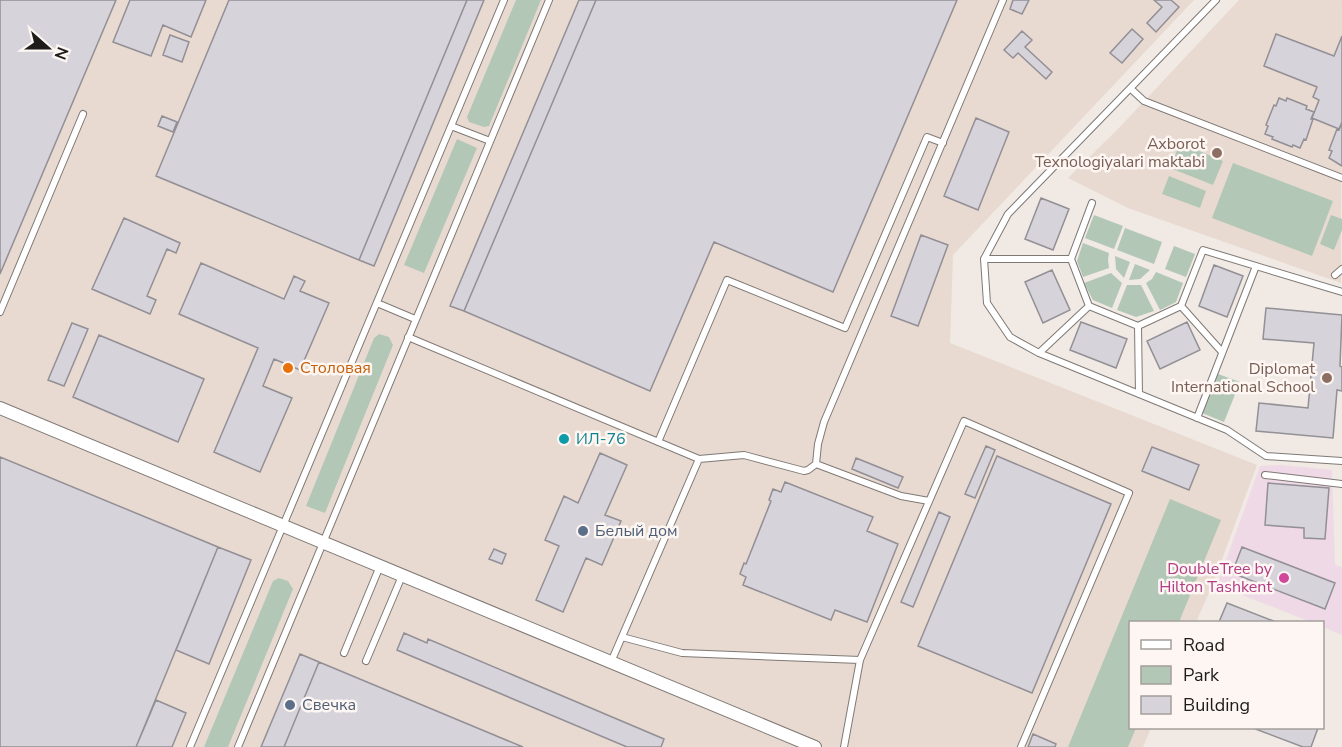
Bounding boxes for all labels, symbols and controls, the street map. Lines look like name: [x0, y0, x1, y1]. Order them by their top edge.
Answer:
north arrow: [18, 18, 78, 78]
text: N: [49, 43, 73, 63]
place label: Axborot Texnologiyalari maktabi: [1035, 133, 1205, 173]
marker: Axborot Texnologiyalari maktabi: [1210, 146, 1224, 160]
place label: Столовая: [300, 357, 371, 379]
place label: Diplomat International School: [1171, 358, 1315, 398]
marker: Столовая: [281, 361, 295, 375]
marker: Diplomat International School: [1320, 371, 1334, 385]
place label: ИЛ-76: [576, 428, 626, 450]
marker: ИЛ-76: [557, 432, 571, 446]
place label: Белый дом: [595, 520, 678, 542]
marker: Белый дом: [576, 524, 590, 538]
place label: DoubleTree by Hilton Tashkent: [1159, 558, 1273, 598]
marker: DoubleTree by Hilton Tashkent: [1277, 571, 1291, 585]
legend: [1129, 621, 1324, 729]
text: Road: [1183, 633, 1225, 657]
text: Park: [1183, 663, 1220, 687]
text: Building: [1183, 693, 1250, 717]
place label: Свечка: [302, 694, 356, 716]
marker: Свечка: [283, 698, 297, 712]

